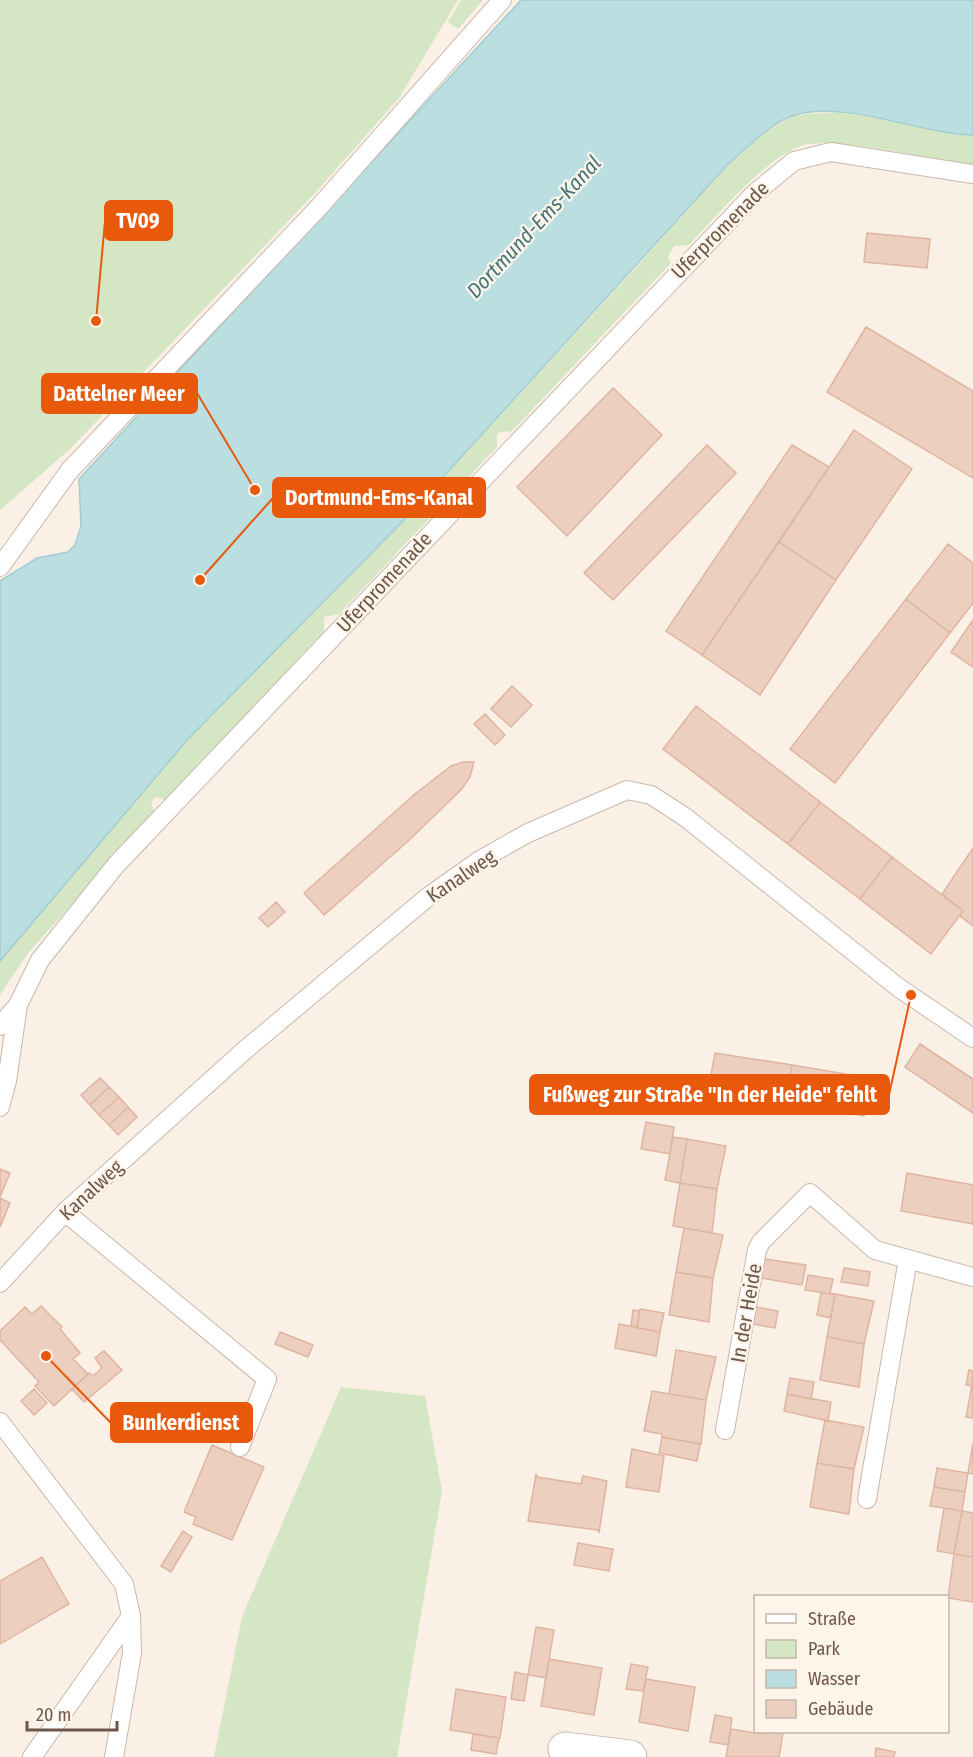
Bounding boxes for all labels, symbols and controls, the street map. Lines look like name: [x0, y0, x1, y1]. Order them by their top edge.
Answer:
water label: Dortmund-Ems-Kanal: [461, 150, 607, 304]
street label: Uferpromenade: [666, 176, 774, 284]
callout: TV09: [105, 201, 172, 240]
text: TV09: [116, 208, 160, 234]
callout: Dattelner Meer: [42, 374, 197, 413]
text: Dattelner Meer: [53, 381, 185, 407]
callout: Dortmund-Ems-Kanal: [273, 478, 485, 517]
text: Dortmund-Ems-Kanal: [285, 485, 473, 511]
street label: Uferpromenade: [331, 527, 437, 637]
street label: Kanalweg: [422, 844, 501, 908]
callout: Fußweg zur Straße "In der Heide" fehlt: [530, 1075, 889, 1114]
text: Fußweg zur Straße "In der Heide" fehlt: [543, 1082, 878, 1108]
street label: Kanalweg: [54, 1154, 128, 1225]
street label: In der Heide: [725, 1261, 767, 1365]
callout: Bunkerdienst: [111, 1403, 252, 1442]
text: Bunkerdienst: [123, 1410, 240, 1436]
legend: [754, 1595, 949, 1733]
text: Straße: [808, 1608, 856, 1630]
text: Park: [808, 1638, 841, 1660]
text: Wasser: [808, 1668, 861, 1690]
scale bar: [27, 1694, 117, 1732]
text: Gebäude: [808, 1698, 874, 1720]
text: 20 m: [36, 1704, 71, 1726]

